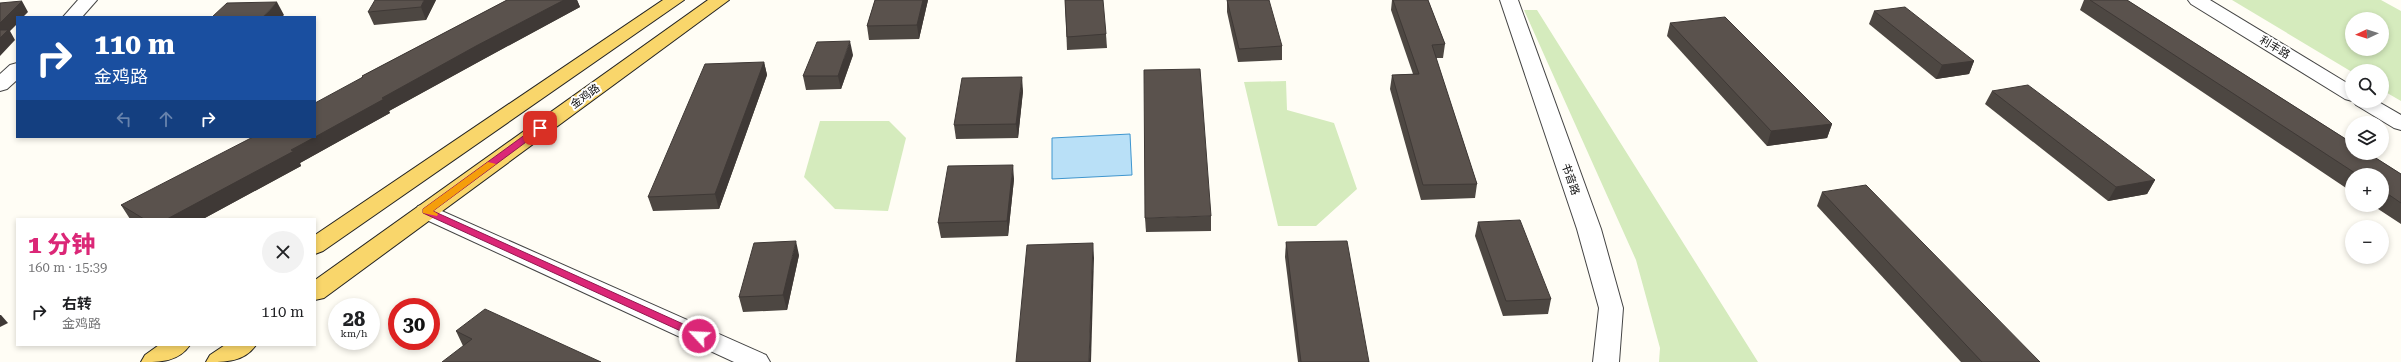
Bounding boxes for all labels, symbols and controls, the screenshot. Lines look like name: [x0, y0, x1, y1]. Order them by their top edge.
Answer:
north arrow: [2345, 12, 2389, 56]
map controls: [2345, 12, 2389, 264]
text: 110 m: [94, 28, 175, 61]
icon: right: [28, 32, 80, 84]
street label: 利丰路: [2257, 33, 2292, 61]
button: search: [2345, 64, 2389, 108]
text: 金鸡路: [94, 66, 148, 87]
street label: 金鸡路: [568, 81, 602, 111]
icon: left: [113, 108, 135, 130]
icon: ahead: [155, 108, 177, 130]
icon: right: [197, 108, 219, 130]
pin: [523, 111, 557, 145]
button: layers: [2345, 116, 2389, 160]
icon: arrive: [529, 117, 551, 139]
street label: 书音路: [1559, 161, 1582, 197]
button: +: [2345, 168, 2389, 212]
button: −: [2345, 220, 2389, 264]
text: 1 分钟: [28, 231, 96, 259]
button: close: [262, 231, 304, 273]
text: 160 m · 15:39: [28, 260, 107, 275]
text: 右转: [62, 295, 92, 313]
speed limit sign: 30: [388, 298, 440, 350]
icon: right: [28, 301, 50, 323]
text: 110 m: [261, 303, 304, 321]
text: 28: [343, 307, 365, 331]
position arrow: [678, 315, 720, 357]
text: 金鸡路: [62, 316, 101, 331]
text: km/h: [341, 328, 367, 339]

